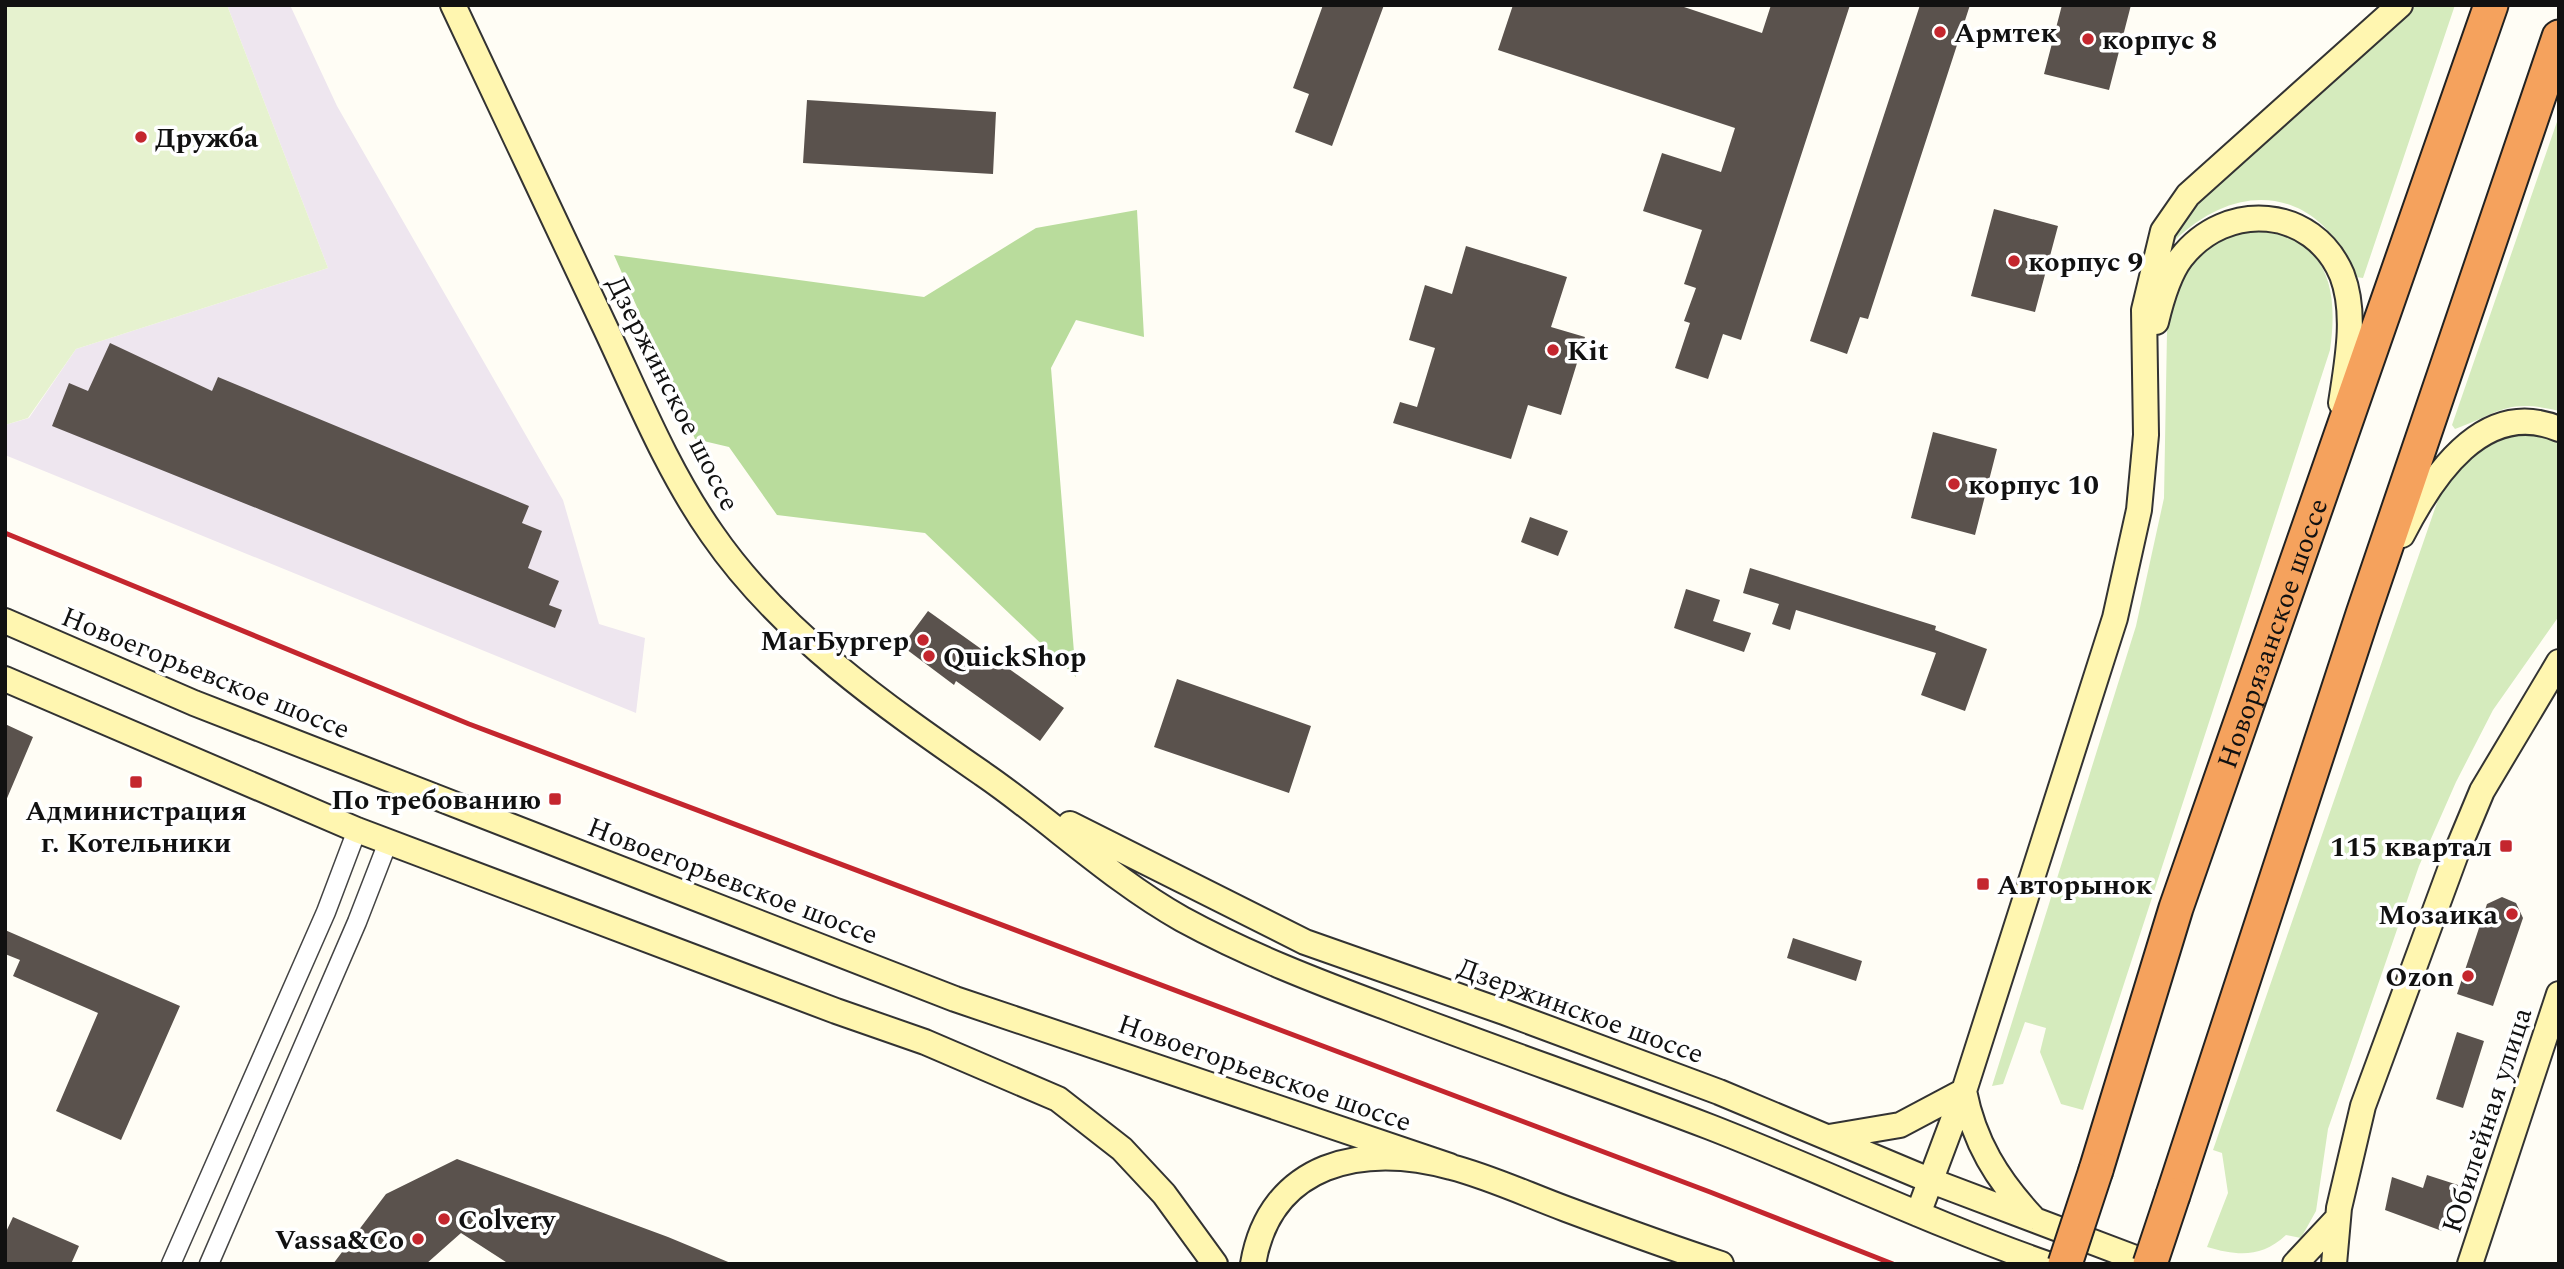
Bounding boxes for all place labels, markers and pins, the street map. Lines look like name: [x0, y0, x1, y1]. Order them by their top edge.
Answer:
place label: Армтек: [1954, 12, 2057, 55]
place label: корпус 8: [2102, 19, 2217, 62]
marker: Армтек: [1932, 24, 1948, 40]
marker: корпус 8: [2080, 31, 2096, 47]
place label: Дружба: [155, 117, 259, 160]
marker: Дружба: [133, 129, 149, 145]
place label: корпус 9: [2028, 241, 2143, 284]
marker: корпус 9: [2006, 253, 2022, 269]
place label: Kit: [1567, 330, 1609, 373]
marker: Kit: [1545, 342, 1561, 358]
place label: корпус 10: [1968, 464, 2099, 507]
marker: корпус 10: [1946, 476, 1962, 492]
place label: МагБургер: [760, 620, 909, 663]
marker: МагБургер: [915, 632, 931, 648]
place label: QuickShop: [943, 636, 1086, 679]
marker: QuickShop: [921, 648, 937, 664]
marker: Администрация г. Котельники: [128, 774, 144, 790]
place label: По требованию: [331, 779, 541, 822]
place label: Администрация г. Котельники: [25, 790, 247, 865]
marker: По требованию: [547, 791, 563, 807]
place label: 115 квартал: [2330, 826, 2492, 869]
marker: 115 квартал: [2498, 838, 2514, 854]
place label: Авторынок: [1997, 864, 2153, 907]
marker: Авторынок: [1975, 876, 1991, 892]
place label: Мозаика: [2378, 894, 2499, 937]
marker: Мозаика: [2504, 906, 2520, 922]
place label: Ozon: [2385, 956, 2454, 999]
marker: Ozon: [2460, 968, 2476, 984]
place label: Colvery: [458, 1199, 557, 1242]
marker: Colvery: [436, 1211, 452, 1227]
place label: Vassa&Co: [275, 1219, 404, 1262]
marker: Vassa&Co: [410, 1231, 426, 1247]

